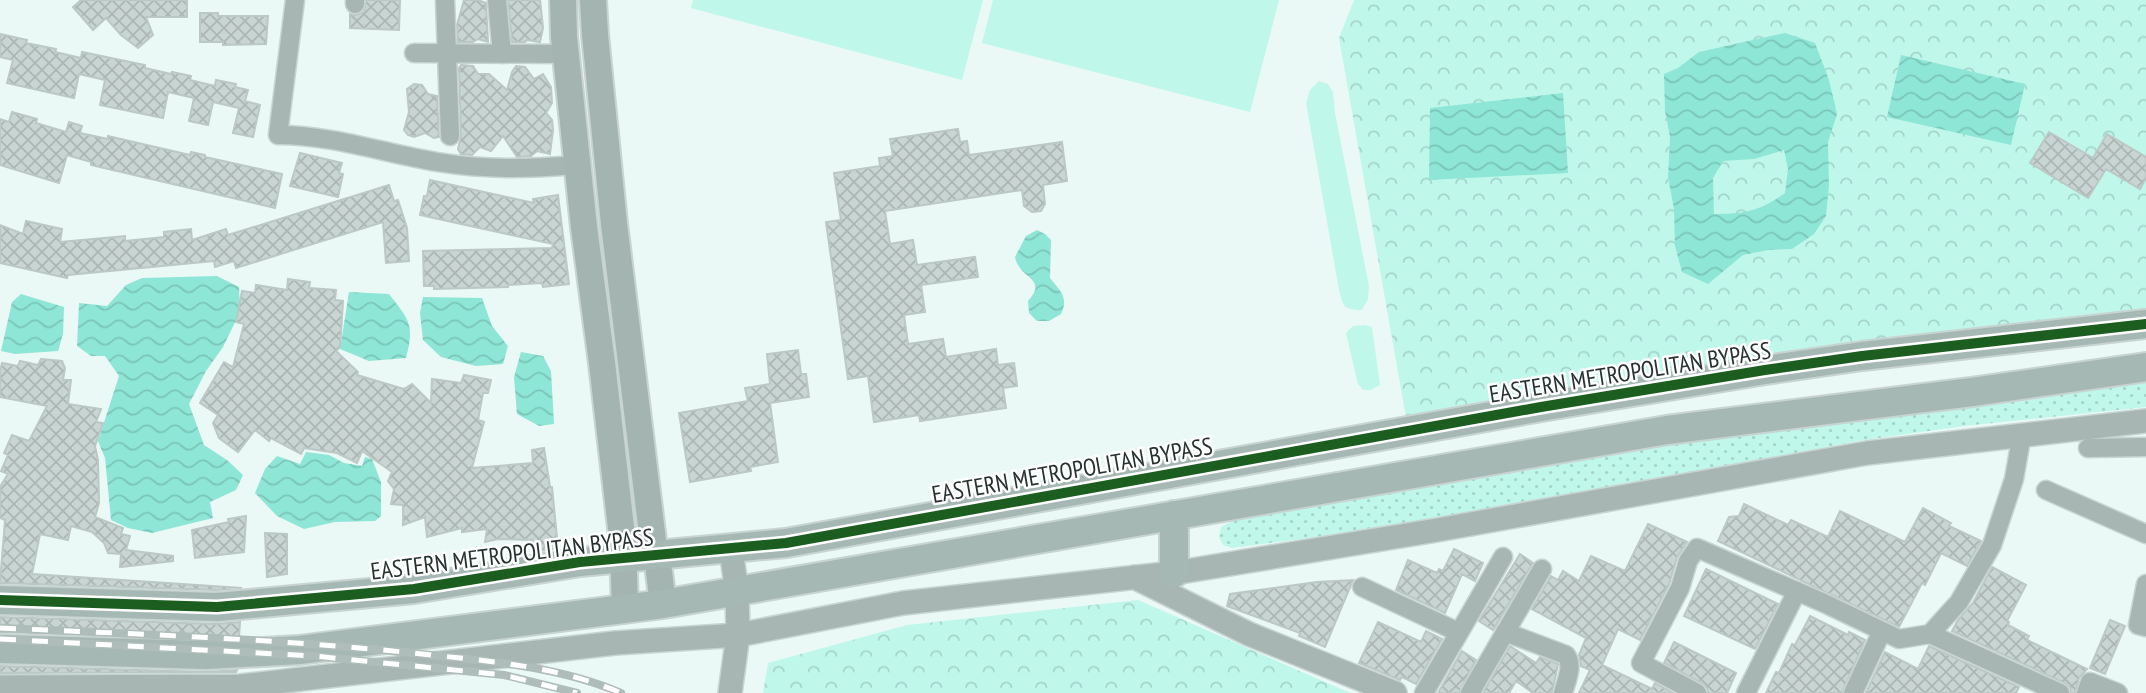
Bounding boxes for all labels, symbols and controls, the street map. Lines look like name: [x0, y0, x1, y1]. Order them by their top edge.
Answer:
street label: EASTERN METROPOLITAN BYPASS: [1487, 334, 1773, 410]
street label: EASTERN METROPOLITAN BYPASS: [929, 430, 1215, 510]
street label: EASTERN METROPOLITAN BYPASS: [369, 521, 655, 587]

